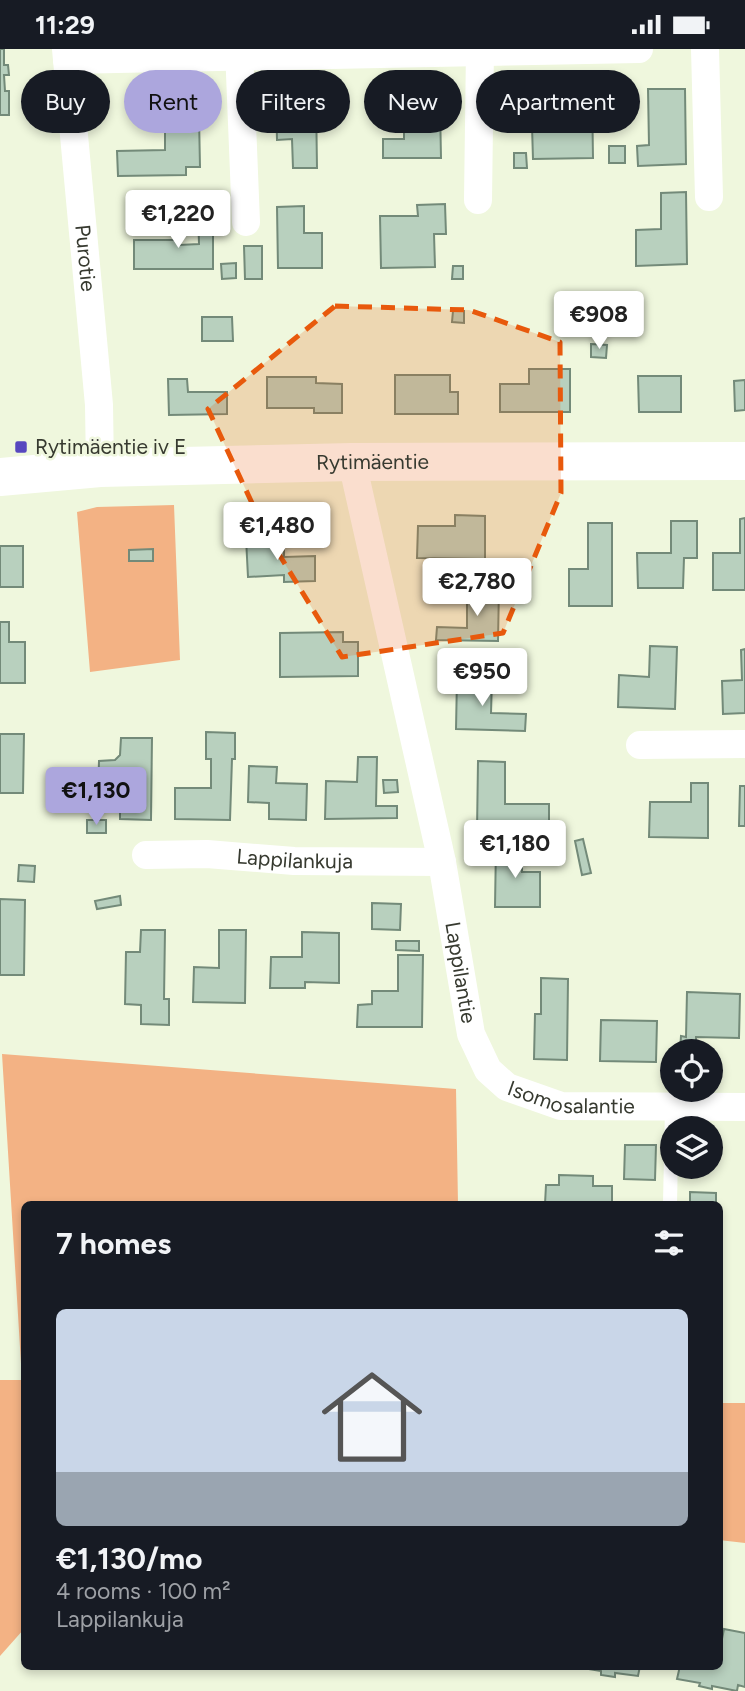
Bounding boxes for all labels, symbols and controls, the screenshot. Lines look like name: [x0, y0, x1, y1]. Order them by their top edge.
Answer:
text: 11:29: [35, 9, 95, 41]
chip: Buy: [21, 70, 110, 133]
chip: Rent: [124, 70, 222, 133]
chip: Filters: [236, 70, 350, 133]
chip: New: [364, 70, 462, 133]
chip: Apartment: [476, 70, 640, 133]
pin: €1,220: [121, 191, 235, 250]
text: €1,220: [141, 199, 215, 227]
street label: Purotie: [70, 223, 101, 293]
pin: €908: [558, 292, 640, 351]
text: €908: [570, 300, 628, 328]
place label: Rytimäentie iv E: [35, 434, 187, 459]
marker: Rytimäentie iv E: [13, 439, 29, 455]
street label: Rytimäentie: [316, 449, 429, 475]
pin: €1,480: [220, 503, 334, 562]
text: €1,480: [239, 511, 315, 539]
pin: €2,780: [420, 559, 534, 618]
text: €2,780: [439, 567, 515, 595]
pin: €950: [441, 649, 523, 708]
text: €950: [453, 657, 511, 685]
pin: €1,130: [39, 767, 153, 827]
text: €1,130: [62, 776, 131, 804]
pin: €1,180: [458, 821, 572, 880]
text: €1,180: [480, 829, 550, 857]
street label: Lappilankuja: [236, 843, 353, 873]
street label: Lappilantie: [440, 920, 482, 1025]
map controls: [660, 1039, 723, 1179]
button: locate: [660, 1039, 723, 1102]
street label: Isomosalantie: [504, 1075, 635, 1118]
button: layers: [660, 1116, 723, 1179]
icon: filters: [650, 1224, 688, 1262]
text: 7 homes: [56, 1225, 171, 1262]
icon: home: [309, 1354, 435, 1480]
text: €1,130/mo: [56, 1540, 203, 1577]
text: 4 rooms · 100 m²: [56, 1577, 230, 1605]
text: Lappilankuja: [56, 1605, 184, 1633]

